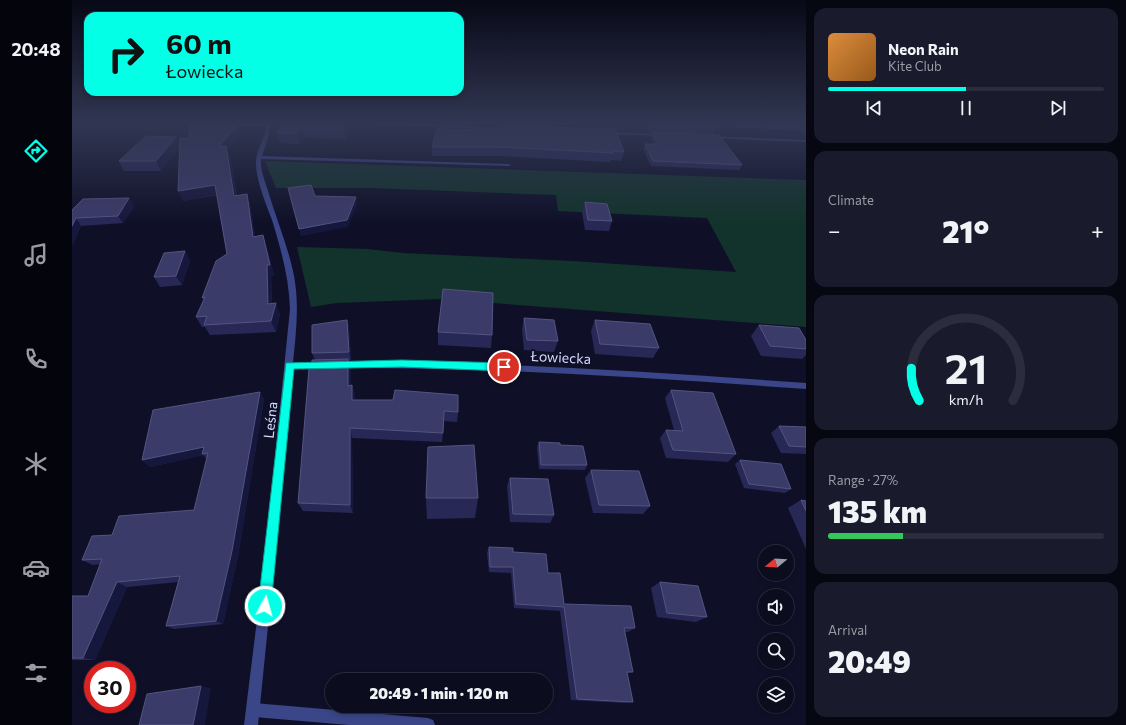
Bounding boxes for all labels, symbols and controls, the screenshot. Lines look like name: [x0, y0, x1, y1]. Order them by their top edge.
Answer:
text: 60 m: [166, 26, 232, 60]
icon: right: [100, 28, 152, 80]
text: 20:48: [11, 38, 61, 60]
text: Neon Rain: [888, 40, 959, 58]
text: Kite Club: [888, 58, 942, 74]
text: Łowiecka: [166, 60, 244, 82]
icon: previous: [863, 97, 885, 119]
icon: pause: [955, 97, 977, 119]
icon: next: [1047, 97, 1069, 119]
icon: directions: [22, 137, 50, 165]
text: Climate: [828, 192, 874, 208]
text: 21°: [942, 212, 989, 249]
text: −: [828, 217, 841, 244]
text: +: [1091, 217, 1104, 244]
icon: music: [22, 241, 50, 269]
text: 21: [945, 341, 987, 392]
icon: phone: [22, 345, 50, 373]
street label: Łowiecka: [529, 347, 592, 367]
pin: [487, 350, 521, 384]
icon: arrive: [493, 356, 515, 378]
text: km/h: [949, 389, 983, 407]
street label: Leśna: [260, 401, 280, 439]
icon: climate: [22, 450, 50, 478]
text: Range · 27%: [828, 472, 898, 488]
text: 135 km: [828, 492, 927, 529]
north arrow: [758, 545, 794, 581]
map controls: [758, 545, 794, 713]
icon: car: [22, 554, 50, 582]
position arrow: [244, 585, 286, 627]
button: sound: [758, 589, 794, 625]
text: Arrival: [828, 622, 867, 638]
button: search: [758, 633, 794, 669]
text: 20:49: [828, 642, 911, 679]
icon: filters: [22, 659, 50, 687]
speed limit sign: 30: [84, 661, 136, 713]
button: layers: [758, 677, 794, 713]
text: 20:49 · 1 min · 120 m: [370, 684, 508, 702]

